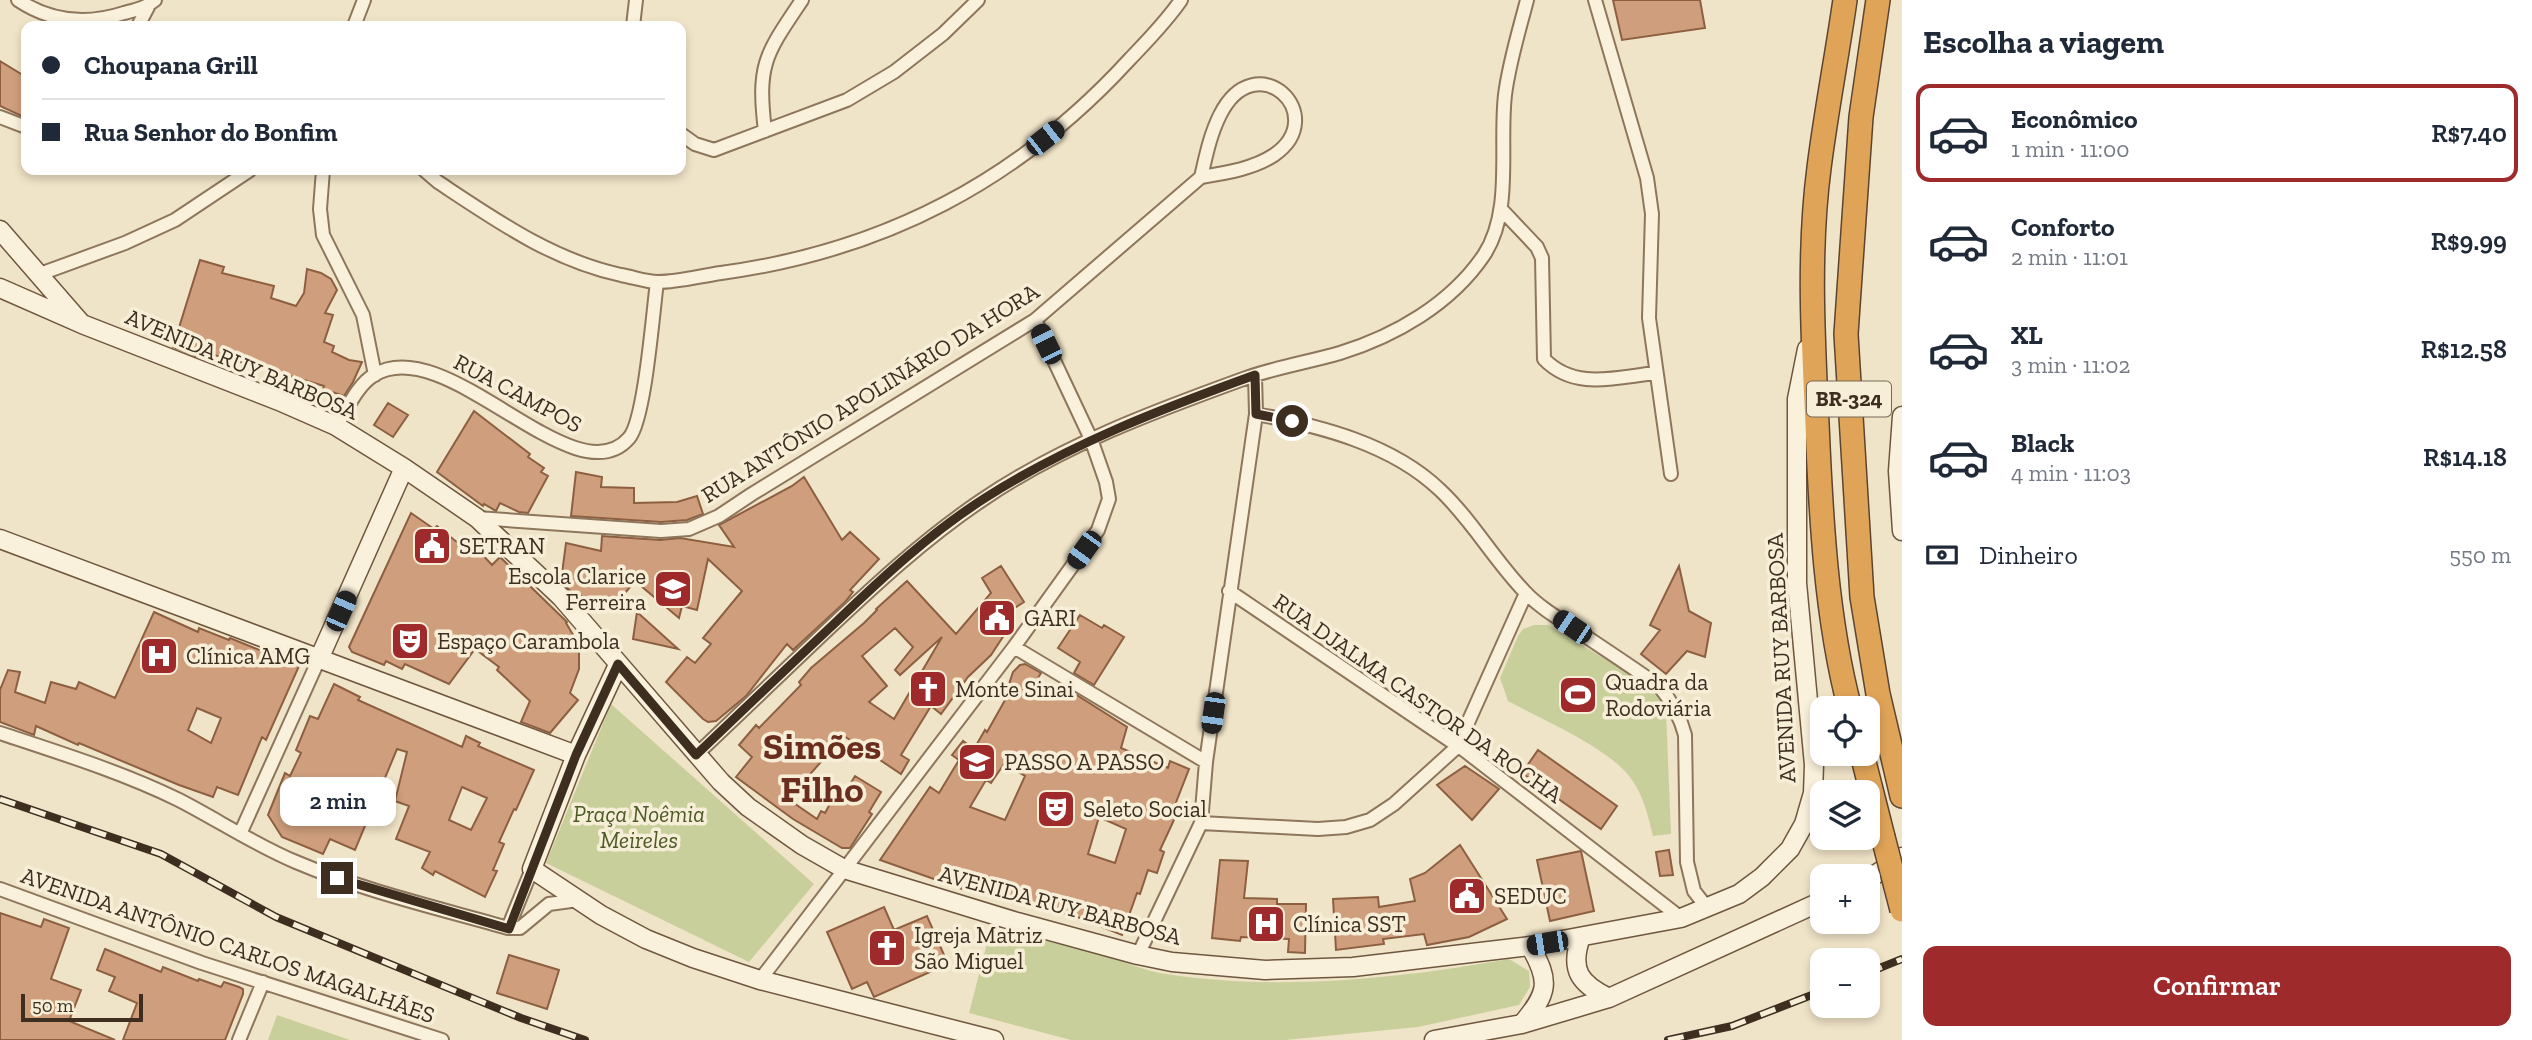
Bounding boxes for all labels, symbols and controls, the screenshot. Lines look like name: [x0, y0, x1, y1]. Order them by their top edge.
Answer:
text: Escolha a viagem: [1923, 23, 2164, 61]
text: Choupana Grill: [84, 49, 258, 81]
icon: car: [1927, 102, 1990, 165]
text: Econômico: [2011, 103, 2138, 135]
text: Rua Senhor do Bonfim: [84, 116, 338, 148]
car: [1022, 117, 1069, 159]
text: R$7.40: [2431, 117, 2507, 149]
text: 1 min · 11:00: [2011, 135, 2129, 163]
icon: car: [1927, 210, 1990, 273]
text: Conforto: [2011, 211, 2115, 243]
text: R$9.99: [2431, 225, 2507, 257]
text: 2 min · 11:01: [2011, 243, 2128, 271]
street label: RUA ANTÔNIO APOLINÁRIO DA HORA: [696, 276, 1045, 509]
street label: AVENIDA RUY BARBOSA: [121, 302, 364, 426]
icon: car: [1927, 318, 1990, 381]
text: XL: [2011, 319, 2043, 351]
car: [1028, 321, 1065, 367]
text: R$12.58: [2421, 333, 2507, 365]
street label: RUA CAMPOS: [449, 348, 587, 438]
text: 3 min · 11:02: [2011, 351, 2130, 379]
road number: BR-324: [1807, 382, 1891, 416]
route start: [1276, 405, 1308, 437]
icon: car: [1927, 426, 1990, 489]
text: Black: [2011, 427, 2074, 459]
text: R$14.18: [2423, 441, 2507, 473]
text: 4 min · 11:03: [2011, 459, 2131, 487]
public building icon: SETRAN: [411, 525, 453, 567]
car: [1064, 527, 1105, 573]
street label: AVENIDA RUY BARBOSA: [1760, 531, 1802, 784]
place label: SETRAN: [459, 532, 545, 560]
icon: cash: [1923, 536, 1961, 574]
text: Dinheiro: [1979, 539, 2078, 571]
text: 550 m: [2449, 541, 2511, 569]
place label: Escola Clarice Ferreira: [508, 562, 646, 616]
school or university icon: Escola Clarice Ferreira: [652, 568, 694, 610]
street label: RUA DJALMA CASTOR DA ROCHA: [1268, 587, 1569, 809]
car: [323, 588, 360, 634]
public building icon: GARI: [976, 597, 1018, 639]
place label: GARI: [1024, 604, 1076, 632]
car: [1549, 607, 1596, 647]
theatre icon: Espaço Carambola: [389, 620, 431, 662]
place label: Espaço Carambola: [437, 627, 620, 655]
hospital icon: Clínica AMG: [138, 635, 180, 677]
place label: Clínica AMG: [186, 642, 310, 670]
church icon: Monte Sinai: [907, 668, 949, 710]
place label: Quadra da Rodoviária: [1605, 668, 1711, 722]
sports icon: Quadra da Rodoviária: [1557, 674, 1599, 716]
place label: Monte Sinai: [955, 675, 1074, 703]
car: [1200, 691, 1227, 735]
map controls: [1810, 696, 1880, 1018]
button: locate: [1810, 696, 1880, 766]
district label: Simões Filho: [763, 724, 881, 811]
school or university icon: PASSO A PASSO: [956, 741, 998, 783]
place label: PASSO A PASSO: [1004, 748, 1164, 776]
callout: 2 min: [279, 776, 395, 826]
button: layers: [1810, 780, 1880, 850]
text: 2 min: [309, 787, 367, 815]
theatre icon: Seleto Social: [1035, 788, 1077, 830]
place label: Seleto Social: [1083, 795, 1207, 823]
park label: Praça Noêmia Meireles: [573, 800, 705, 854]
street label: AVENIDA RUY BARBOSA: [936, 859, 1185, 951]
street label: AVENIDA ANTÔNIO CARLOS MAGALHÃES: [18, 861, 438, 1029]
route end: [321, 862, 353, 894]
button: +: [1810, 864, 1880, 934]
public building icon: SEDUC: [1446, 875, 1488, 917]
place label: SEDUC: [1494, 882, 1567, 910]
hospital icon: Clínica SST: [1245, 903, 1287, 945]
place label: Clínica SST: [1293, 910, 1406, 938]
place label: Igreja Matriz São Miguel: [914, 921, 1043, 975]
church icon: Igreja Matriz São Miguel: [866, 927, 908, 969]
car: [1525, 929, 1570, 957]
button: Confirmar: [1923, 946, 2511, 1026]
button: −: [1810, 948, 1880, 1018]
scale bar: [21, 991, 144, 1023]
text: 50 m: [32, 994, 73, 1017]

